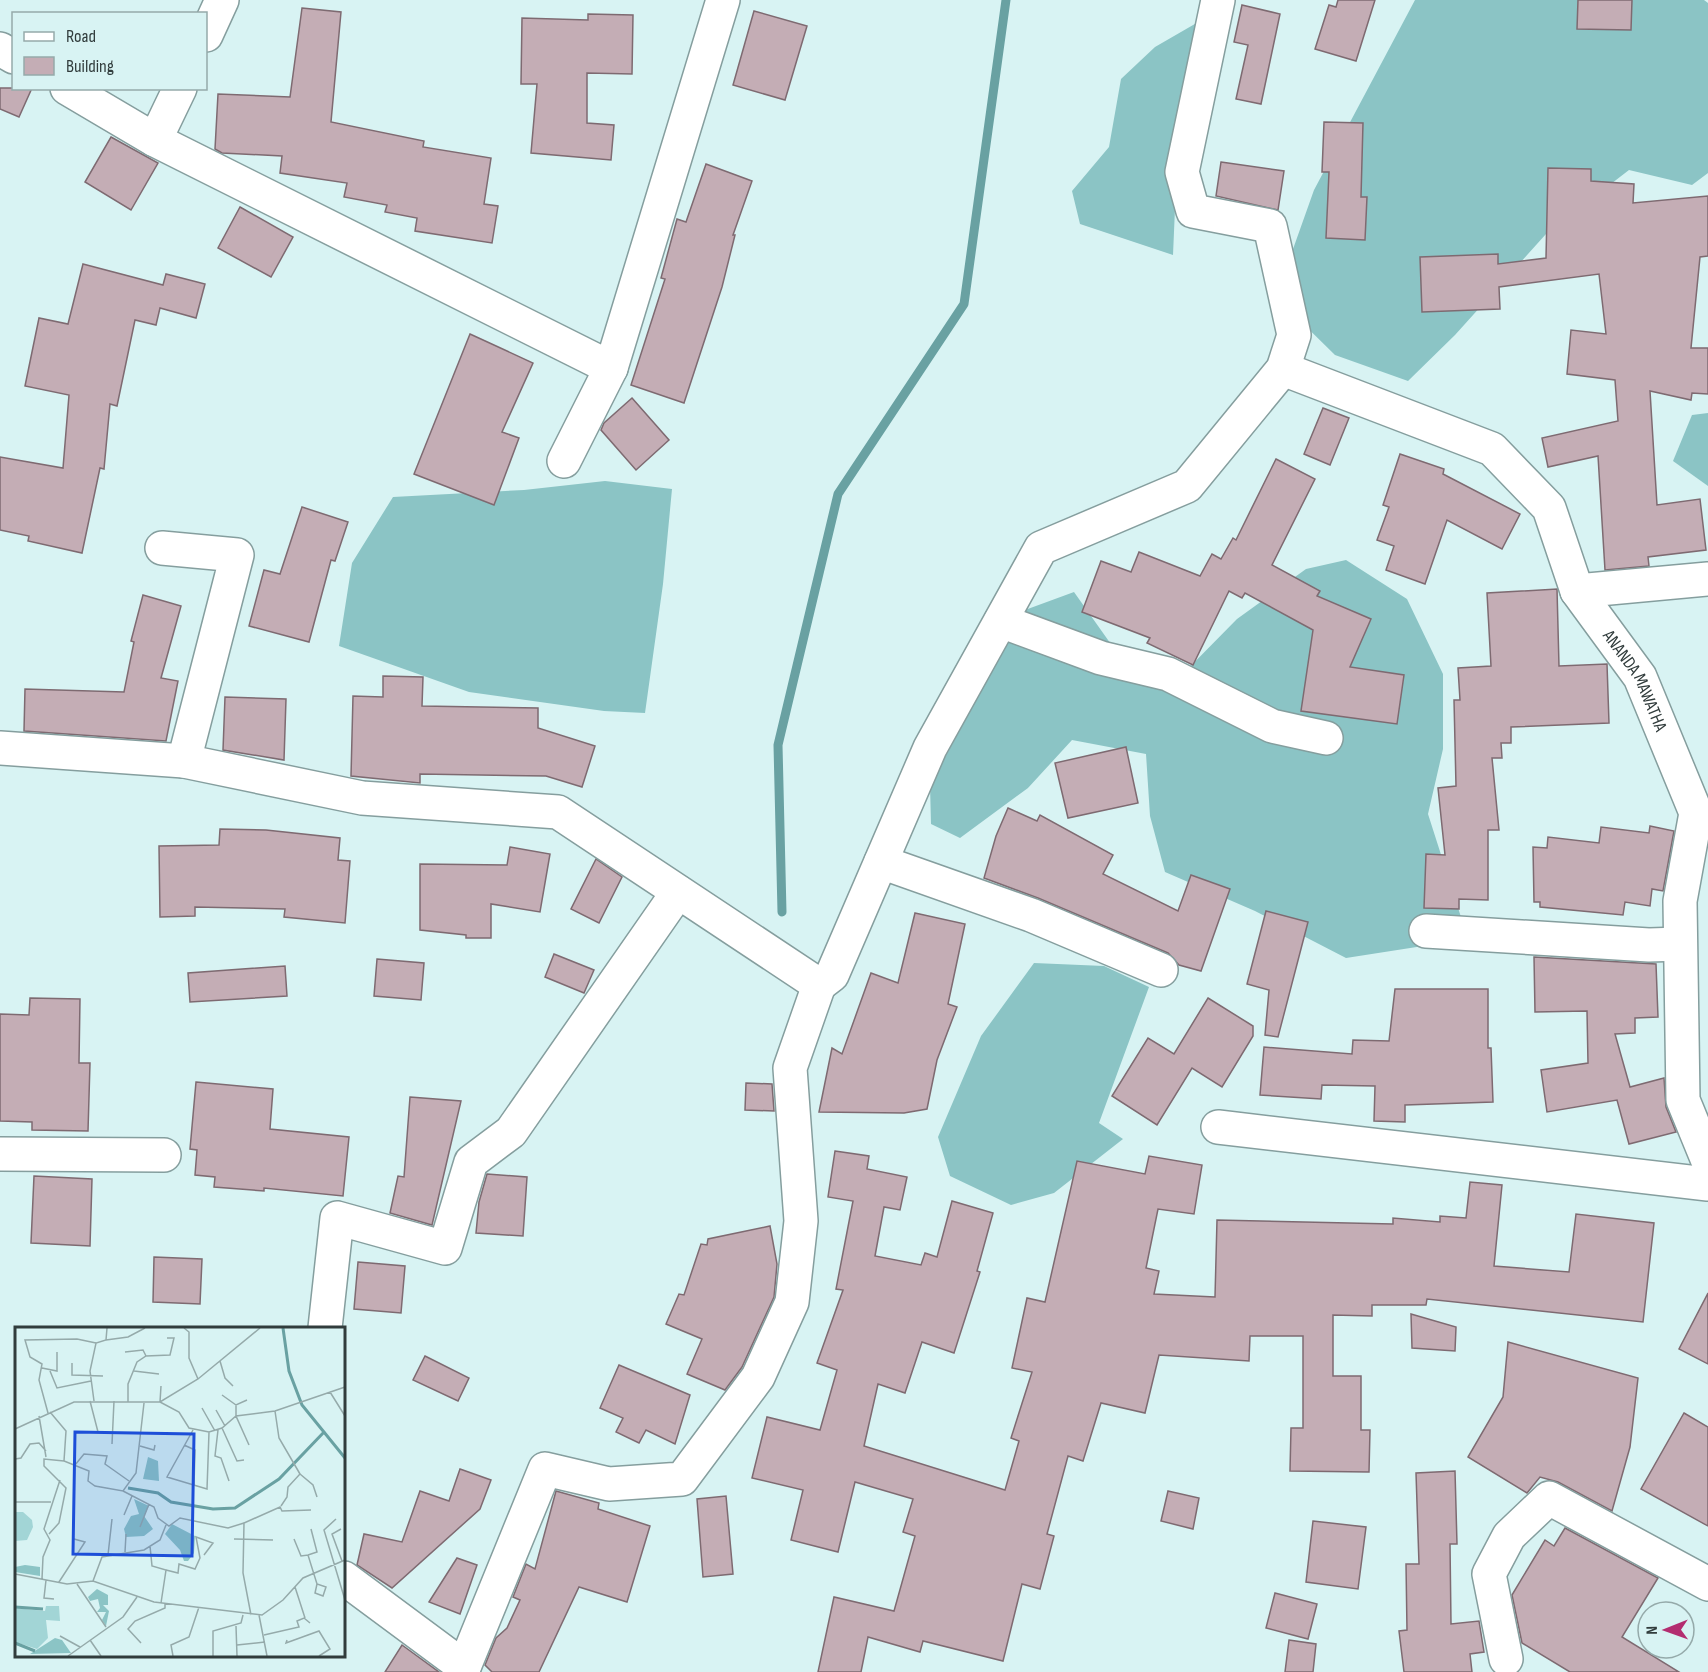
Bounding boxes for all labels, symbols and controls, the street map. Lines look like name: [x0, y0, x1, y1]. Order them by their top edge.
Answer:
legend: [12, 12, 207, 90]
text: Road: [66, 26, 96, 47]
text: Building: [66, 56, 114, 77]
street label: ANANDA MAWATHA: [1598, 625, 1672, 735]
inset map: [15, 1327, 345, 1657]
north arrow: [1636, 1600, 1696, 1660]
text: N: [1643, 1626, 1662, 1635]

